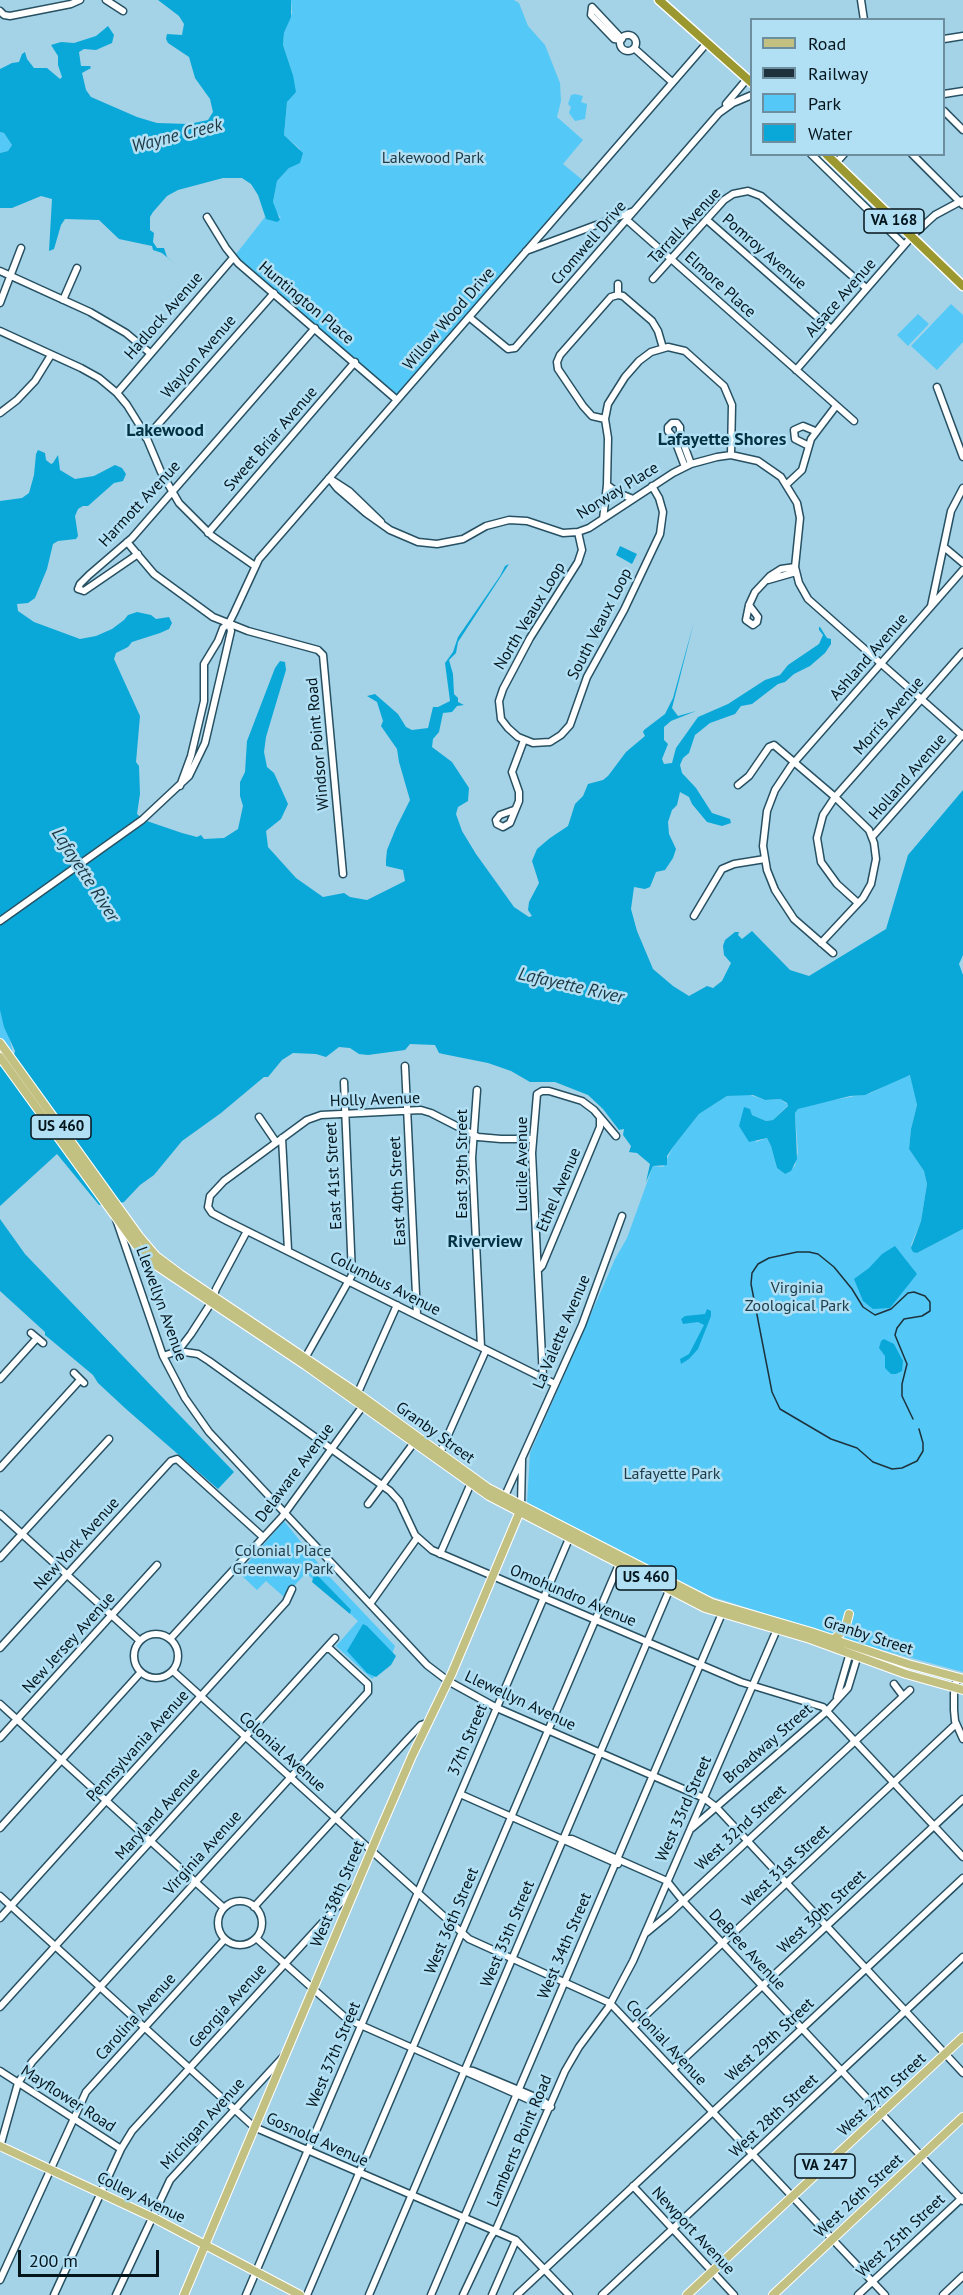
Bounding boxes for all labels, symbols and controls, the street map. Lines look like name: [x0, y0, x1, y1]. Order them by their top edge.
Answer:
legend: [750, 18, 945, 156]
text: Road: [808, 32, 846, 55]
text: Railway: [808, 62, 868, 85]
text: Park: [808, 92, 841, 115]
water label: Wayne Creek: [129, 114, 225, 158]
text: Water: [808, 122, 852, 145]
park label: Lakewood Park: [382, 148, 484, 168]
street label: Tarrall Avenue: [645, 184, 725, 268]
street label: Cromwell Drive: [547, 197, 631, 289]
road number: VA 168: [864, 209, 924, 233]
street label: Pomroy Avenue: [718, 210, 810, 294]
street label: Elmore Place: [680, 248, 760, 322]
street label: Alsace Avenue: [802, 255, 880, 341]
street label: Huntington Place: [254, 258, 358, 348]
street label: Willow Wood Drive: [399, 264, 499, 374]
street label: Hadlock Avenue: [121, 268, 207, 364]
street label: Waylon Avenue: [158, 311, 240, 403]
street label: Sweet Briar Avenue: [220, 383, 322, 495]
district label: Lakewood: [126, 420, 204, 442]
district label: Lafayette Shores: [658, 429, 786, 451]
street label: Harmott Avenue: [95, 457, 185, 551]
street label: Norway Place: [574, 458, 662, 524]
street label: North Veaux Loop: [490, 559, 570, 673]
street label: South Veaux Loop: [564, 565, 636, 683]
street label: Ashland Avenue: [826, 610, 912, 704]
street label: Morris Avenue: [850, 673, 928, 759]
street label: Windsor Point Road: [303, 677, 333, 811]
street label: Holland Avenue: [865, 730, 951, 824]
water label: Lafayette River: [47, 824, 123, 926]
water label: Lafayette River: [516, 963, 626, 1009]
street label: Holly Avenue: [330, 1089, 420, 1111]
street label: East 39th Street: [452, 1109, 472, 1219]
road number: US 460: [31, 1115, 91, 1139]
street label: Lucile Avenue: [512, 1116, 532, 1212]
street label: East 41st Street: [322, 1122, 346, 1230]
street label: East 40th Street: [386, 1136, 410, 1246]
street label: Ethel Avenue: [533, 1145, 585, 1235]
district label: Riverview: [447, 1231, 523, 1253]
street label: Llewellyn Avenue: [131, 1244, 191, 1364]
street label: Columbus Avenue: [326, 1248, 444, 1320]
street label: La Valette Avenue: [529, 1272, 595, 1392]
park label: Virginia Zoological Park: [745, 1278, 849, 1316]
street label: Granby Street: [392, 1398, 478, 1468]
street label: Delaware Avenue: [252, 1420, 338, 1526]
park label: Lafayette Park: [624, 1464, 720, 1484]
street label: New York Avenue: [30, 1494, 124, 1594]
park label: Colonial Place Greenway Park: [233, 1541, 333, 1579]
street label: Omohundro Avenue: [507, 1561, 639, 1631]
road number: US 460: [616, 1566, 676, 1590]
street label: New Jersey Avenue: [19, 1589, 119, 1697]
street label: Granby Street: [821, 1613, 915, 1659]
street label: Llewellyn Avenue: [461, 1667, 579, 1735]
street label: Pennsylvania Avenue: [83, 1686, 193, 1806]
street label: Broadway Street: [719, 1700, 817, 1788]
street label: 37th Street: [444, 1701, 492, 1779]
street label: Colonial Avenue: [235, 1708, 329, 1796]
street label: West 33rd Street: [652, 1753, 716, 1865]
street label: Maryland Avenue: [111, 1764, 205, 1864]
street label: West 32nd Street: [692, 1781, 790, 1875]
street label: Virginia Avenue: [160, 1807, 246, 1899]
street label: West 31st Street: [739, 1821, 833, 1911]
street label: West 38th Street: [307, 1838, 369, 1950]
street label: West 36th Street: [421, 1865, 483, 1977]
street label: West 30th Street: [774, 1866, 870, 1958]
street label: West 35th Street: [477, 1878, 539, 1990]
street label: West 34th Street: [534, 1890, 596, 2002]
street label: DeBree Avenue: [705, 1906, 789, 1994]
street label: Georgia Avenue: [185, 1960, 271, 2052]
street label: Carolina Avenue: [92, 1969, 180, 2065]
street label: West 29th Street: [722, 1994, 818, 2086]
street label: Colonial Avenue: [621, 1996, 711, 2090]
street label: West 37th Street: [303, 1999, 365, 2111]
street label: West 27th Street: [834, 2049, 930, 2141]
street label: Mayflower Road: [17, 2061, 119, 2137]
street label: West 28th Street: [726, 2070, 822, 2162]
street label: Lamberts Point Road: [484, 2072, 556, 2210]
street label: Michigan Avenue: [157, 2074, 249, 2174]
street label: Gosnold Avenue: [263, 2109, 371, 2171]
street label: West 26th Street: [811, 2150, 907, 2242]
road number: VA 247: [795, 2154, 855, 2178]
street label: Colley Avenue: [94, 2168, 188, 2228]
street label: Newport Avenue: [647, 2183, 739, 2279]
street label: West 25th Street: [853, 2190, 949, 2282]
scale bar: [21, 2238, 162, 2276]
text: 200 m: [29, 2249, 78, 2272]

